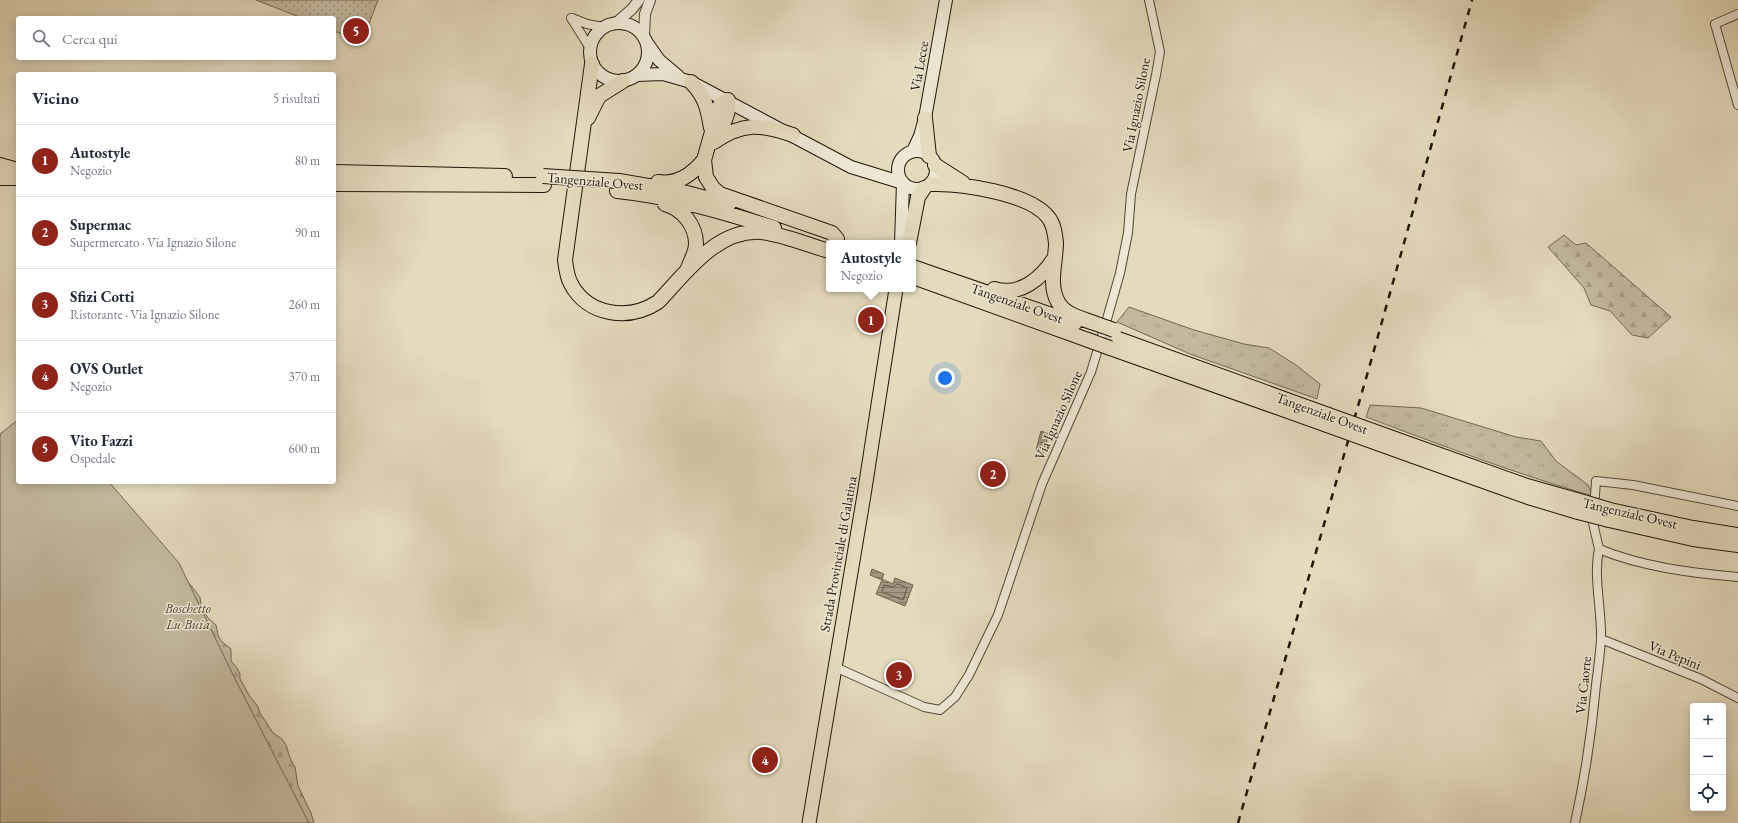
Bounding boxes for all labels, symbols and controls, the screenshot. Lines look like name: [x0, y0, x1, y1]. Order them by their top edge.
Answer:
search box: [16, 16, 336, 60]
pin: 5: [343, 16, 369, 46]
icon: search: [30, 27, 52, 49]
text: Cerca qui: [62, 29, 118, 48]
street label: Via Lecce: [906, 39, 932, 93]
street label: Via Ignazio Silone: [1118, 56, 1154, 154]
text: Vicino: [32, 87, 79, 109]
text: 5 risultati: [273, 90, 320, 107]
text: Autostyle: [70, 143, 130, 162]
text: 1: [42, 152, 48, 169]
text: 80 m: [295, 152, 320, 169]
text: Negozio: [70, 162, 112, 179]
street label: Tangenziale Ovest: [546, 168, 644, 194]
text: Supermac: [70, 215, 131, 234]
text: 2: [42, 224, 48, 241]
text: 90 m: [295, 224, 320, 241]
text: Supermercato · Via Ignazio Silone: [70, 234, 236, 251]
popup: [826, 240, 916, 292]
text: Autostyle: [841, 248, 901, 267]
text: Negozio: [841, 267, 883, 284]
street label: Tangenziale Ovest: [968, 279, 1066, 327]
text: Sfizi Cotti: [70, 287, 135, 306]
text: 3: [42, 296, 48, 313]
text: 260 m: [289, 296, 320, 313]
pin: 1: [858, 305, 884, 335]
text: Ristorante · Via Ignazio Silone: [70, 306, 220, 323]
text: OVS Outlet: [70, 359, 143, 378]
street label: Via Ignazio Silone: [1030, 367, 1086, 463]
text: 4: [42, 368, 48, 385]
text: 370 m: [289, 368, 320, 385]
your location: [935, 368, 955, 388]
text: Negozio: [70, 378, 112, 395]
street label: Tangenziale Ovest: [1274, 388, 1371, 438]
text: Vito Fazzi: [70, 431, 133, 450]
text: 5: [42, 440, 48, 457]
text: 600 m: [289, 440, 320, 457]
text: Ospedale: [70, 450, 116, 467]
pin: 2: [980, 459, 1006, 489]
street label: Strada Provinciale di Galatina: [815, 474, 861, 633]
street label: Tangenziale Ovest: [1581, 493, 1680, 533]
park label: Boschetto Lu Buia: [164, 599, 212, 633]
street label: Via Pepini: [1646, 636, 1704, 674]
street label: Via Caorte: [1571, 655, 1595, 715]
pin: 3: [886, 660, 912, 690]
map controls: [1690, 703, 1726, 811]
button: +: [1690, 703, 1726, 739]
button: −: [1690, 739, 1726, 775]
pin: 4: [752, 745, 778, 775]
button: locate: [1690, 775, 1726, 811]

